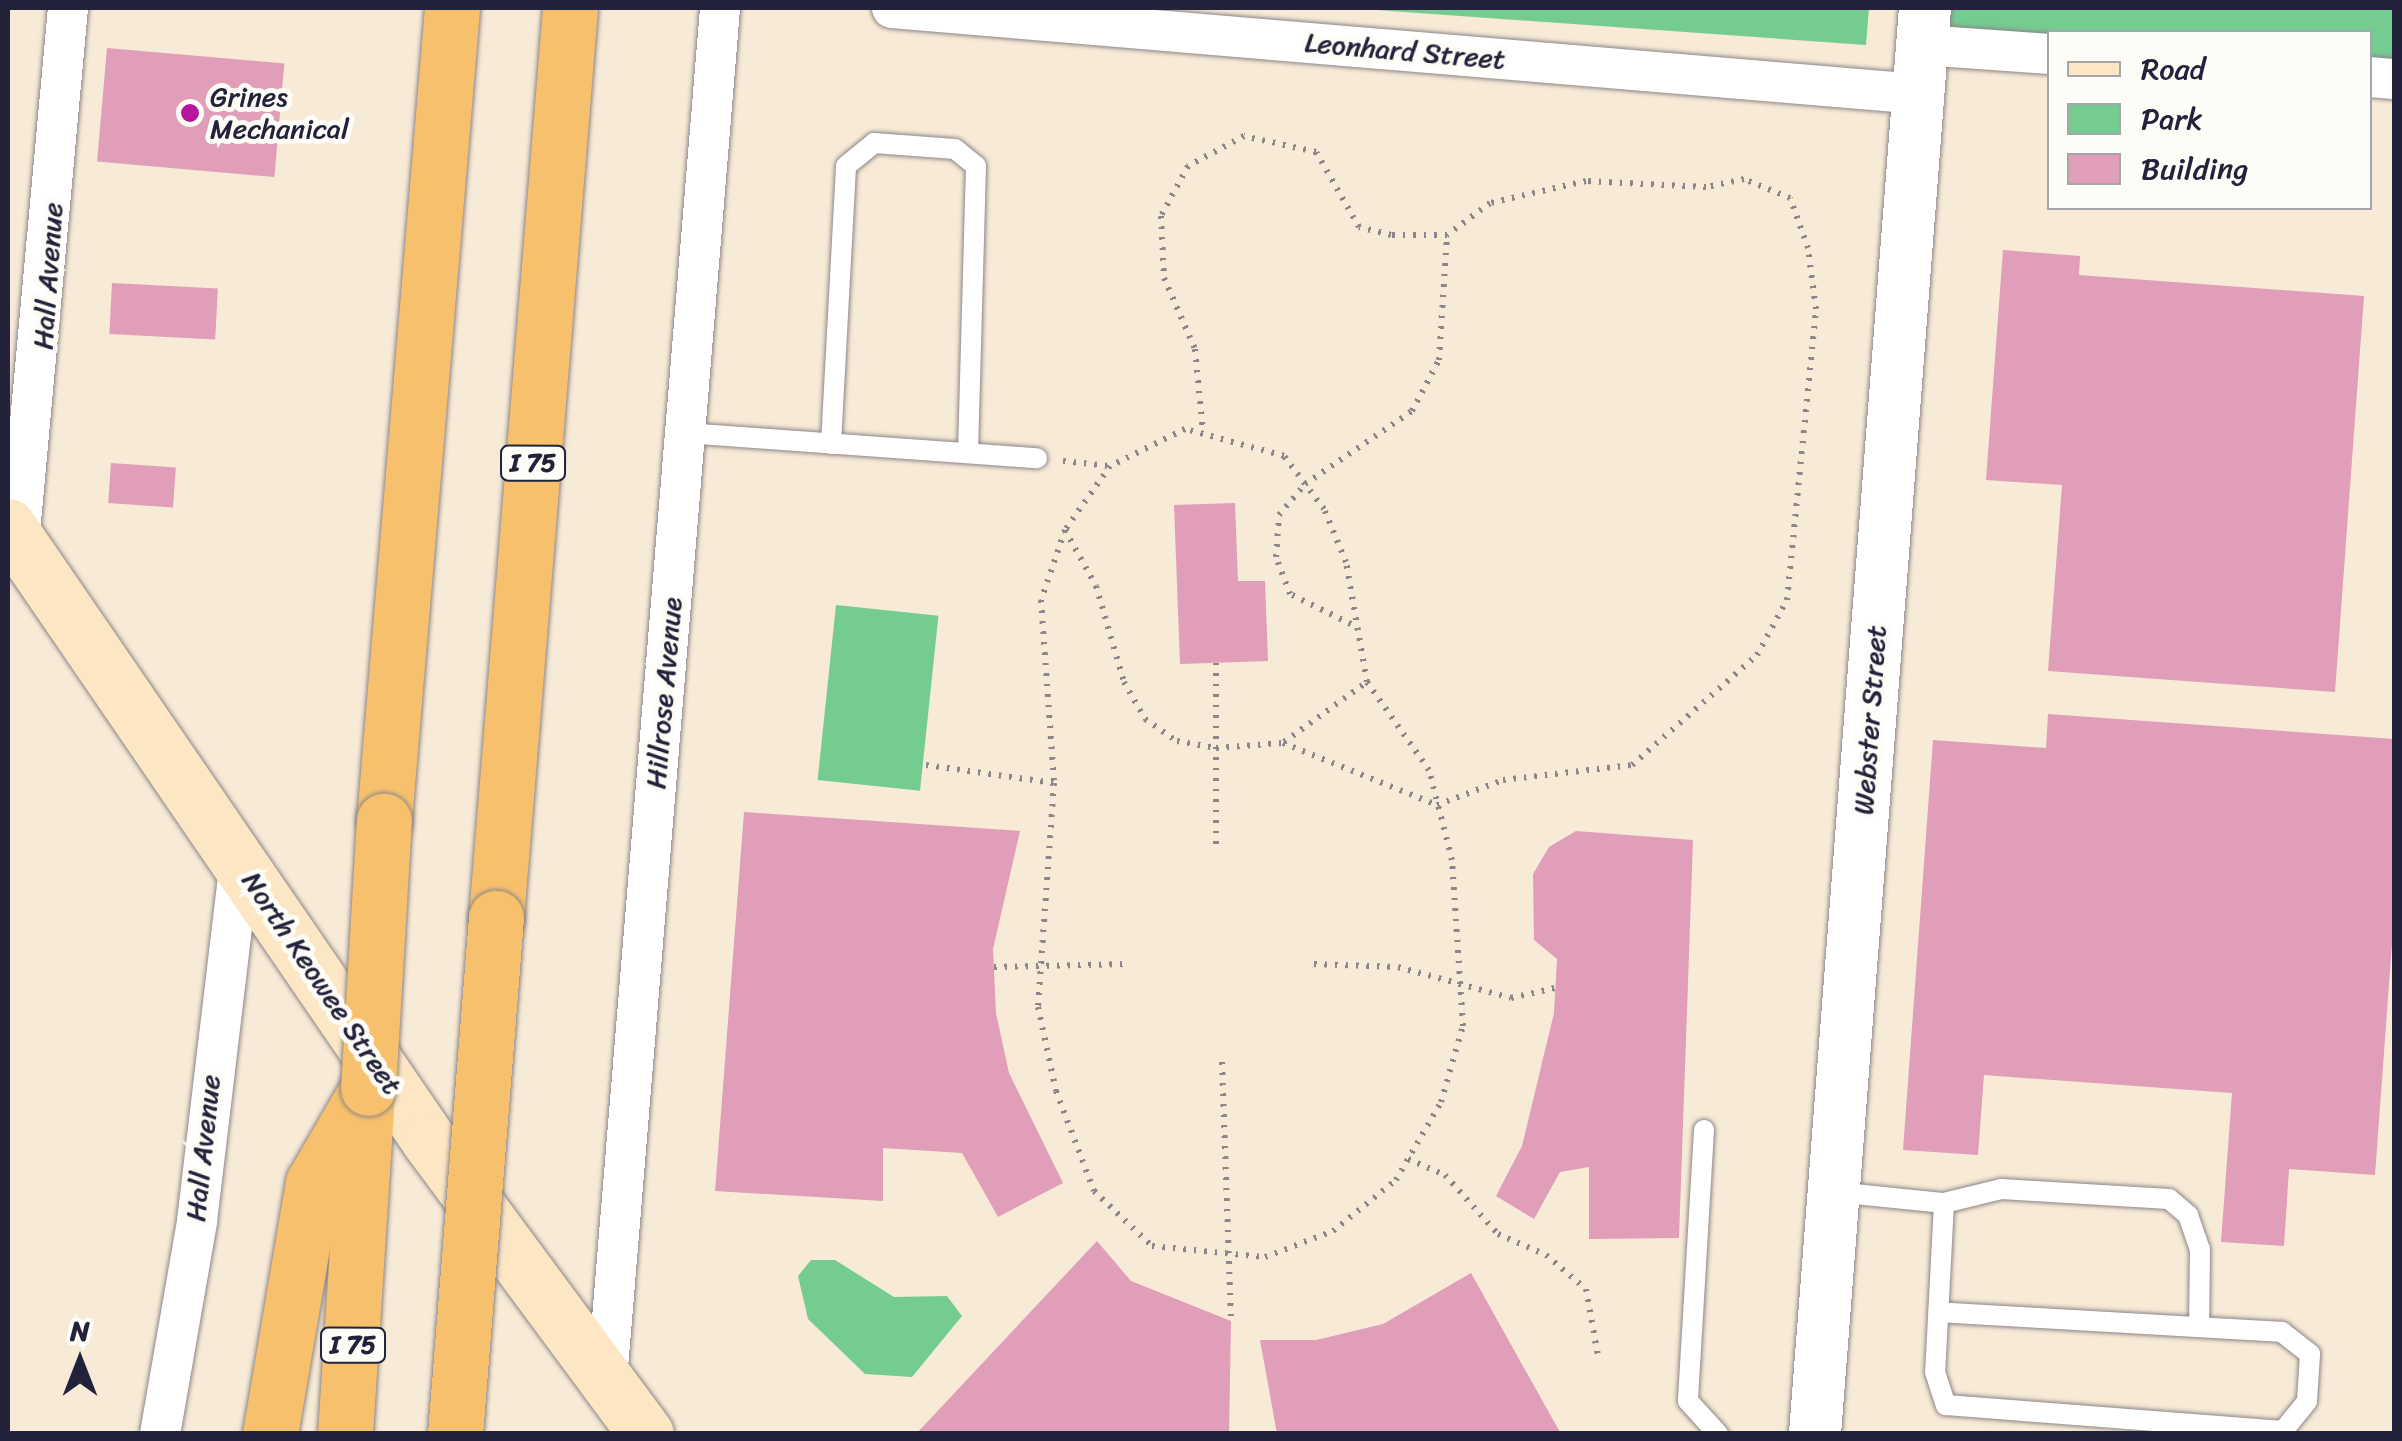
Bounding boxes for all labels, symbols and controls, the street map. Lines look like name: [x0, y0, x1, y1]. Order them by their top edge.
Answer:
street label: Leonhard Street: [1304, 26, 1506, 76]
legend: [2047, 30, 2372, 210]
text: Road: [2141, 42, 2205, 96]
place label: Grines Mechanical: [210, 80, 349, 146]
text: Park: [2141, 92, 2203, 146]
marker: Grines Mechanical: [179, 102, 201, 124]
text: Building: [2141, 142, 2248, 196]
street label: Hall Avenue: [26, 202, 70, 350]
road number: I 75: [498, 443, 568, 483]
street label: Hillrose Avenue: [639, 596, 689, 790]
street label: Webster Street: [1847, 624, 1893, 816]
street label: North Keowee Street: [235, 865, 409, 1101]
street label: Hall Avenue: [179, 1073, 227, 1223]
text: N: [70, 1306, 90, 1355]
north arrow: [30, 1311, 130, 1411]
road number: I 75: [318, 1325, 388, 1365]

